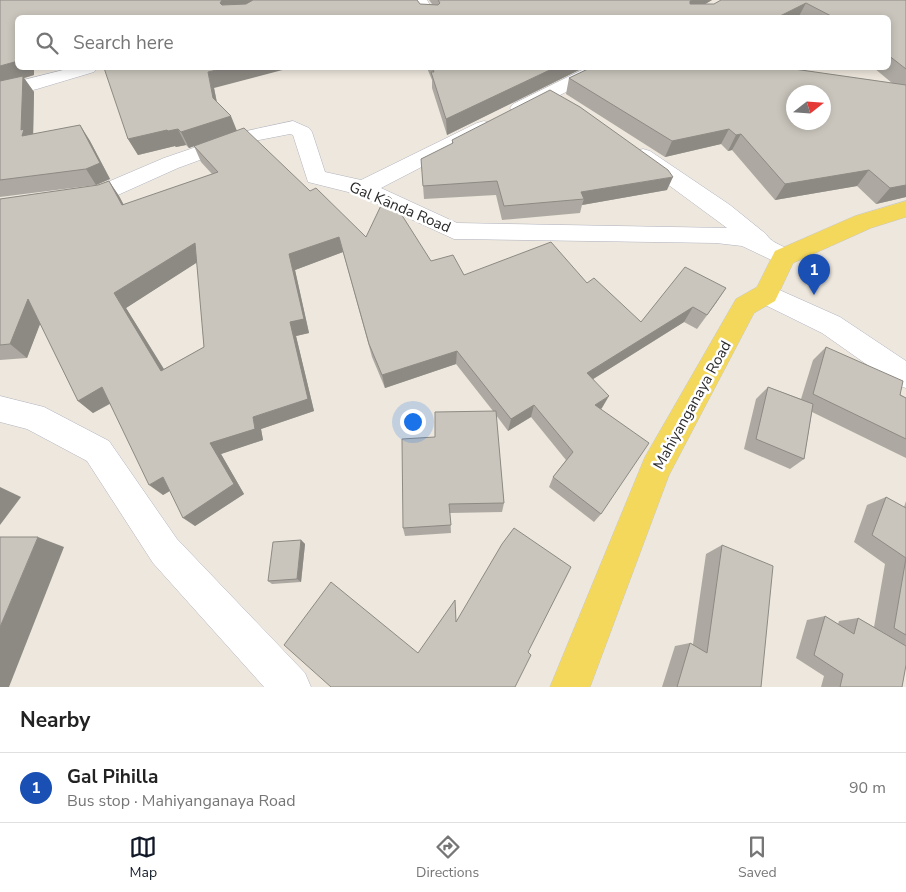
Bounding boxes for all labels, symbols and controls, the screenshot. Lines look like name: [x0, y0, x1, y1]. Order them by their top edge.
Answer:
search box: [15, 15, 891, 70]
icon: search: [33, 29, 61, 57]
text: Search here: [73, 30, 174, 56]
north arrow: [786, 85, 831, 130]
street label: Gal Kanda Road: [346, 177, 454, 237]
pin: 1: [798, 254, 830, 295]
street label: Mahiyanganaya Road: [648, 337, 736, 473]
your location: [400, 409, 426, 435]
text: Nearby: [20, 706, 90, 734]
text: Gal Pihilla: [67, 764, 158, 790]
text: 1: [31, 777, 41, 799]
text: 90 m: [849, 777, 886, 799]
text: Bus stop · Mahiyanganaya Road: [67, 790, 296, 812]
tab: Map: [129, 833, 157, 882]
tab: Directions: [416, 833, 479, 882]
tab: Saved: [738, 833, 777, 882]

